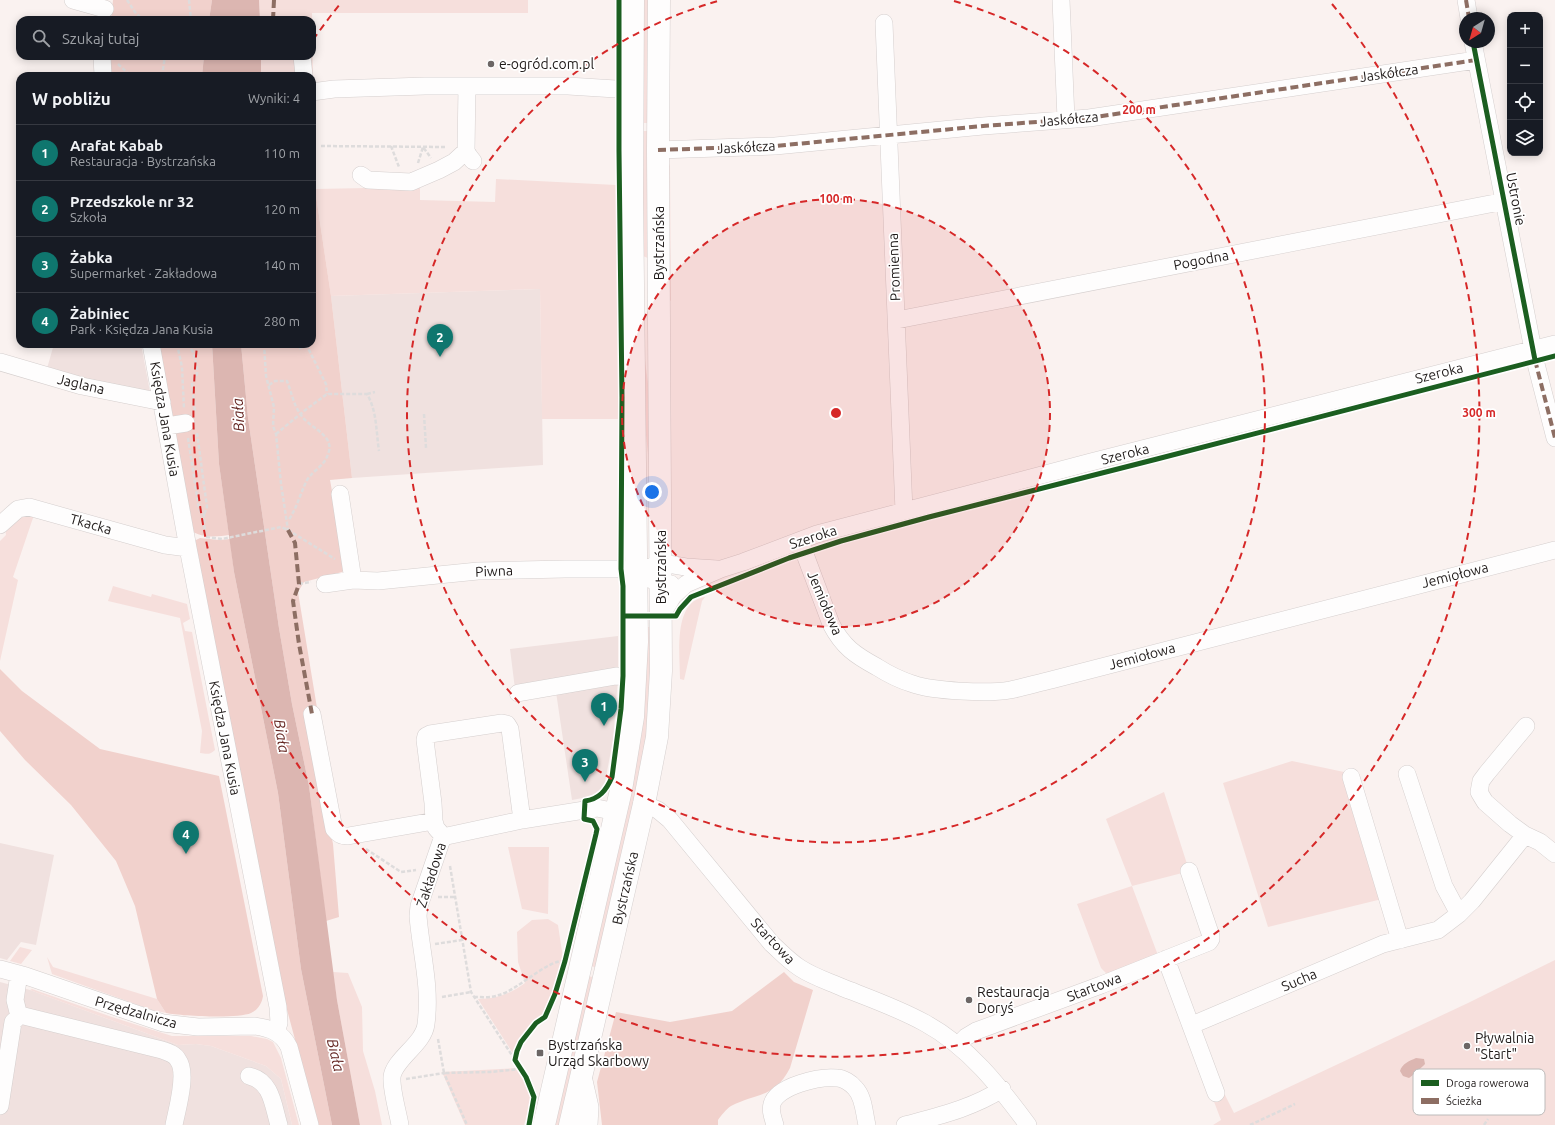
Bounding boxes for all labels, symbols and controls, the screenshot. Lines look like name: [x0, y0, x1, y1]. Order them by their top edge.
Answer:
north arrow: [1459, 12, 1495, 48]
map controls: [1507, 12, 1543, 156]
button: +: [1507, 12, 1543, 48]
search box: [16, 16, 316, 60]
icon: search: [30, 27, 52, 49]
text: Szukaj tutaj: [62, 30, 139, 47]
button: −: [1507, 48, 1543, 84]
place label: e-ogród.com.pl: [499, 56, 594, 72]
marker: e-ogród.com.pl: [486, 59, 496, 69]
street label: Jaskółcza: [1359, 61, 1419, 85]
button: locate: [1507, 84, 1543, 120]
text: W pobliżu: [32, 89, 111, 108]
text: Wyniki: 4: [248, 91, 300, 105]
text: 200 m: [1122, 103, 1156, 116]
street label: Jaskółcza: [1039, 108, 1099, 130]
button: layers: [1507, 120, 1543, 156]
text: Arafat Kabab: [70, 137, 163, 154]
street label: Jaskółcza: [716, 137, 776, 157]
text: 1: [41, 146, 49, 160]
text: 110 m: [264, 146, 300, 160]
text: Restauracja · Bystrzańska: [70, 154, 216, 168]
street label: Ustronie: [1503, 171, 1529, 227]
text: 100 m: [819, 192, 853, 205]
text: Przedszkole nr 32: [70, 193, 194, 210]
text: 2: [41, 202, 49, 216]
text: 120 m: [264, 202, 300, 216]
street label: Bystrzańska: [651, 206, 667, 280]
text: Szkoła: [70, 210, 107, 224]
street label: Promienna: [885, 233, 903, 301]
street label: Pogodna: [1172, 247, 1230, 273]
text: Żabka: [70, 249, 113, 266]
text: 3: [41, 258, 49, 272]
text: 140 m: [264, 258, 300, 272]
text: Supermarket · Zakładowa: [70, 266, 217, 280]
text: Żabiniec: [70, 305, 129, 322]
text: 4: [41, 314, 49, 328]
text: 280 m: [264, 314, 300, 328]
text: Park · Księdza Jana Kusia: [70, 322, 213, 336]
pin: 2: [427, 324, 453, 357]
street label: Szeroka: [1413, 359, 1465, 387]
street label: Księdza Jana Kusia: [147, 360, 183, 478]
street label: Jaglana: [56, 371, 106, 397]
water label: Biała: [229, 398, 247, 432]
centre of rings: [829, 406, 843, 420]
text: 300 m: [1462, 406, 1496, 419]
street label: Szeroka: [1099, 440, 1151, 468]
your location: [642, 482, 662, 502]
street label: Tkacka: [68, 510, 114, 538]
street label: Szeroka: [787, 522, 839, 552]
street label: Bystrzańska: [653, 530, 669, 604]
street label: Jemiołowa: [1420, 559, 1490, 591]
street label: Piwna: [475, 562, 513, 580]
street label: Jemiołowa: [804, 568, 846, 638]
street label: Jemiołowa: [1107, 639, 1177, 673]
street label: Księdza Jana Kusia: [206, 679, 244, 797]
pin: 1: [591, 693, 617, 726]
water label: Biała: [271, 718, 293, 754]
pin: 3: [572, 749, 598, 782]
pin: 4: [173, 821, 199, 854]
street label: Zakładowa: [413, 840, 449, 910]
street label: Bystrzańska: [609, 850, 641, 926]
street label: Startowa: [748, 915, 798, 967]
street label: Sucha: [1279, 965, 1319, 995]
street label: Startowa: [1065, 969, 1123, 1005]
place label: Restauracja Doryś: [977, 984, 1050, 1016]
street label: Przędzalnicza: [93, 993, 179, 1031]
marker: Restauracja Doryś: [964, 995, 974, 1005]
place label: Pływalnia "Start": [1475, 1030, 1534, 1062]
water label: Biała: [324, 1037, 348, 1073]
place label: Bystrzańska Urząd Skarbowy: [548, 1037, 649, 1069]
marker: Pływalnia "Start": [1462, 1041, 1472, 1051]
marker: Bystrzańska Urząd Skarbowy: [535, 1048, 545, 1058]
legend: [1413, 1069, 1545, 1115]
text: Droga rowerowa: [1446, 1077, 1529, 1089]
text: Ścieżka: [1446, 1094, 1482, 1107]

